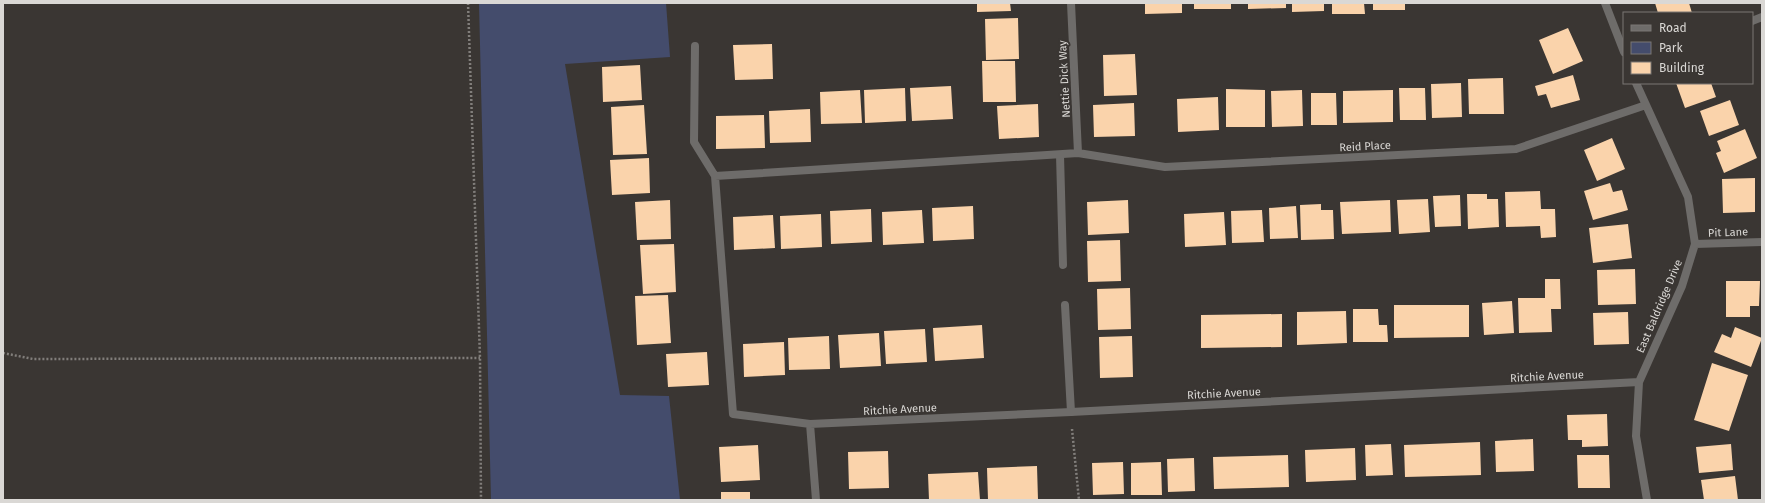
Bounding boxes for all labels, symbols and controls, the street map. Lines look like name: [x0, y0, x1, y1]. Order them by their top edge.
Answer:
legend: [1623, 12, 1753, 84]
text: Road: [1659, 21, 1687, 35]
street label: Nettie Dick Way: [1056, 39, 1073, 118]
text: Park: [1659, 41, 1683, 55]
text: Building: [1659, 61, 1705, 75]
street label: Reid Place: [1339, 139, 1391, 154]
street label: Pit Lane: [1708, 225, 1748, 240]
street label: East Baldridge Drive: [1634, 258, 1685, 355]
street label: Ritchie Avenue: [1510, 368, 1584, 385]
street label: Ritchie Avenue: [1187, 385, 1261, 402]
street label: Ritchie Avenue: [863, 401, 937, 418]

